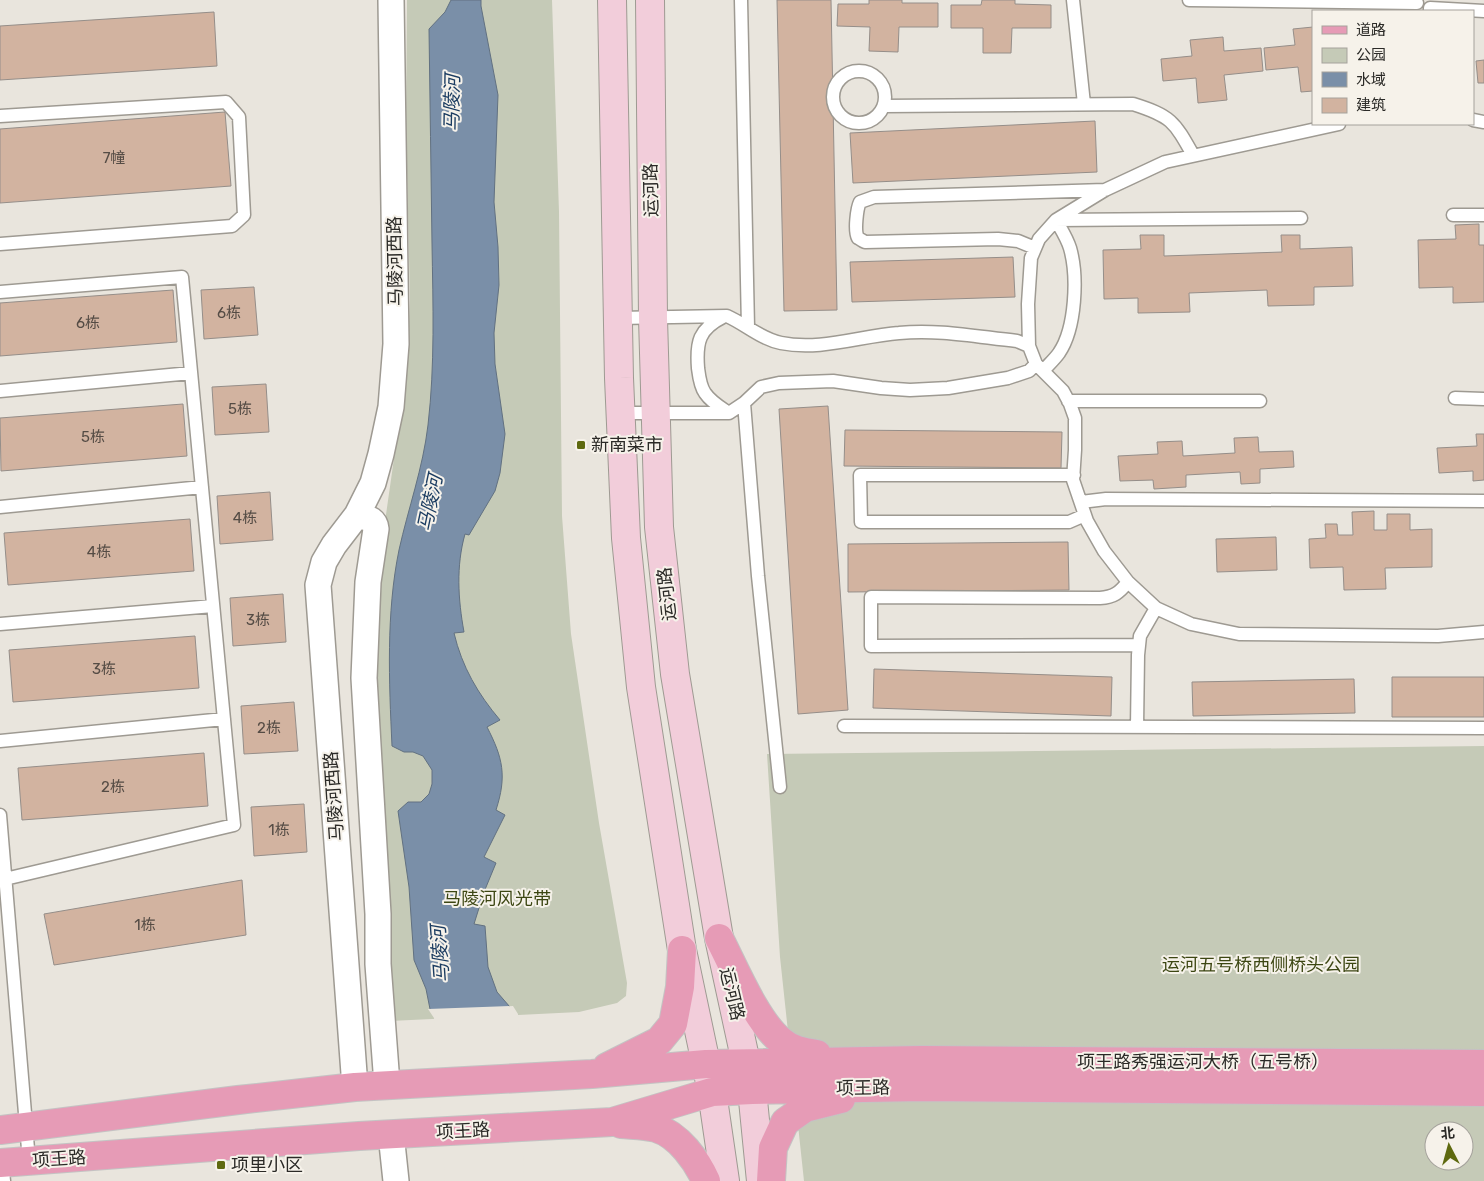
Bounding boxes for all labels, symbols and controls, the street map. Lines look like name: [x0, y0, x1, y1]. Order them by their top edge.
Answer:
legend: [1312, 10, 1474, 125]
text: 道路: [1356, 21, 1386, 39]
text: 公园: [1356, 46, 1386, 64]
water label: 马陵河: [440, 70, 464, 132]
text: 水域: [1356, 71, 1386, 89]
text: 建筑: [1356, 96, 1386, 114]
house number: 7幢: [103, 149, 125, 167]
street label: 运河路: [640, 163, 662, 217]
street label: 马陵河西路: [383, 216, 407, 306]
house number: 6栋: [217, 304, 241, 322]
house number: 6栋: [76, 314, 100, 332]
house number: 5栋: [228, 400, 252, 418]
house number: 5栋: [81, 428, 105, 446]
place label: 新南菜市: [591, 434, 663, 456]
marker: 新南菜市: [575, 439, 587, 451]
water label: 马陵河: [413, 469, 448, 533]
house number: 4栋: [233, 509, 257, 527]
house number: 4栋: [87, 543, 111, 561]
street label: 运河路: [653, 566, 681, 622]
house number: 3栋: [246, 611, 270, 629]
house number: 3栋: [92, 660, 116, 678]
house number: 2栋: [257, 719, 281, 737]
street label: 马陵河西路: [320, 750, 348, 842]
house number: 2栋: [101, 778, 125, 796]
house number: 1栋: [268, 821, 290, 839]
park label: 马陵河风光带: [443, 888, 551, 910]
house number: 1栋: [134, 916, 156, 934]
water label: 马陵河: [426, 921, 453, 983]
park label: 运河五号桥西侧桥头公园: [1162, 954, 1360, 976]
street label: 运河路: [715, 965, 749, 1023]
street label: 项王路秀强运河大桥（五号桥）: [1077, 1051, 1329, 1073]
street label: 项王路: [836, 1077, 890, 1099]
street label: 项王路: [435, 1119, 491, 1143]
north arrow: [1424, 1121, 1474, 1171]
text: 北: [1440, 1124, 1456, 1143]
street label: 项王路: [31, 1146, 87, 1172]
place label: 项里小区: [231, 1154, 303, 1176]
marker: 项里小区: [215, 1159, 227, 1171]

